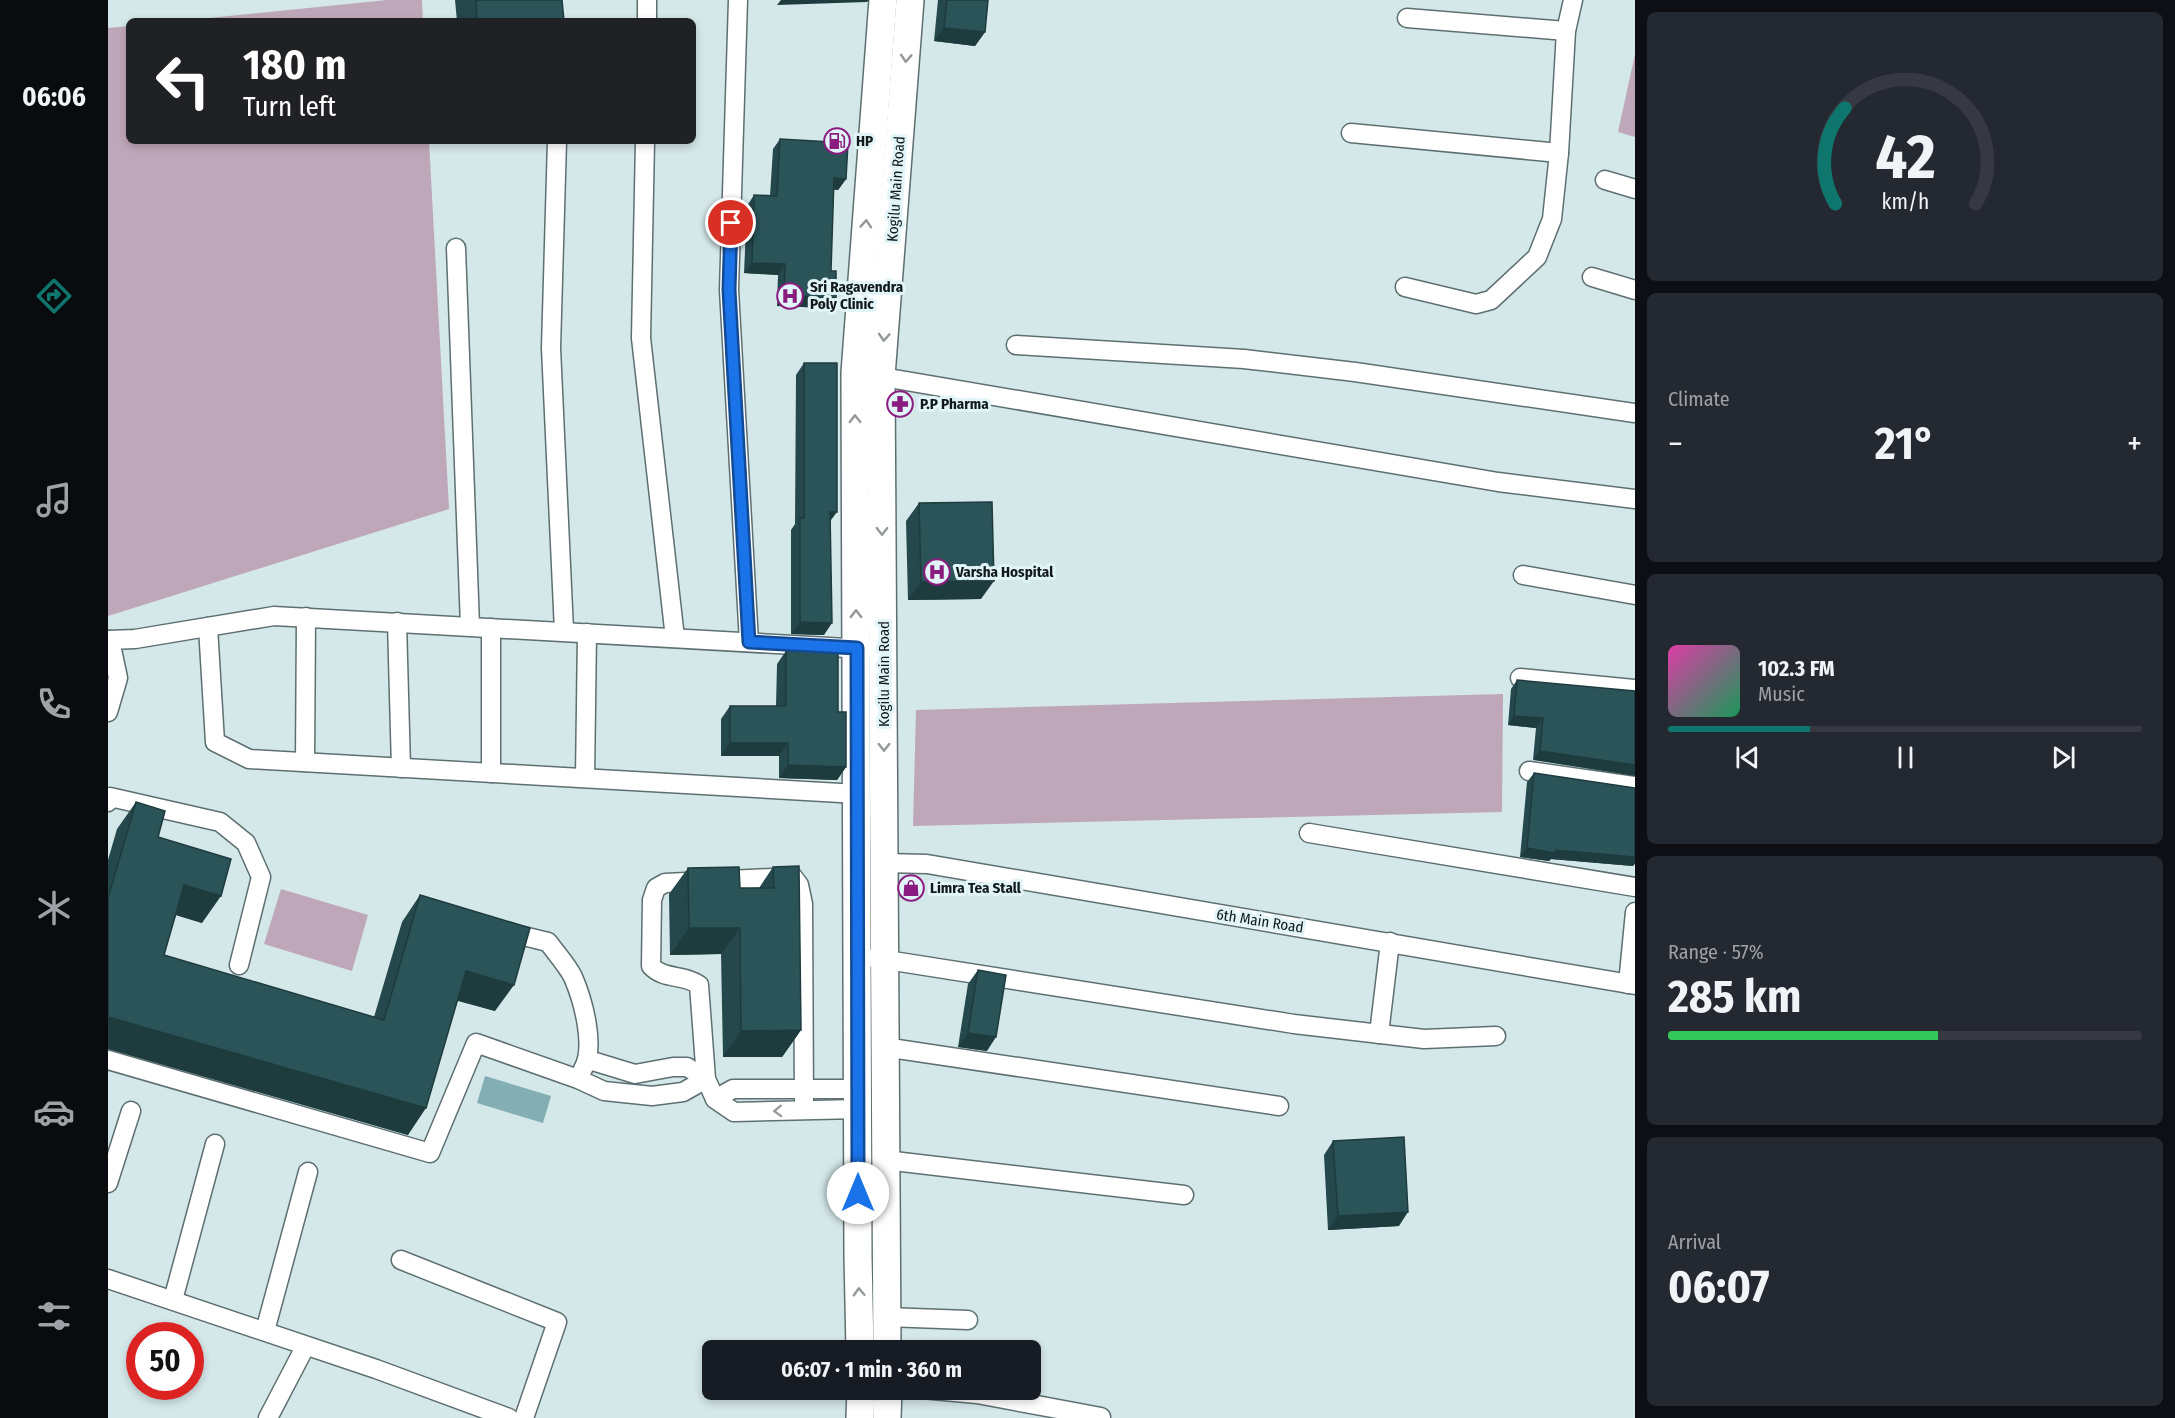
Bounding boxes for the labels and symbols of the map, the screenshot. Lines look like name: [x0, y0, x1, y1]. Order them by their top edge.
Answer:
one-way arrow: [899, 54, 912, 63]
fuel station icon: HP: [822, 126, 852, 156]
place label: HP: [856, 132, 873, 150]
street label: Kogilu Main Road: [883, 135, 909, 243]
pin: [705, 197, 756, 248]
one-way arrow: [859, 219, 872, 229]
place label: Sri Ragavendra Poly Clinic: [810, 278, 904, 313]
hospital icon: Sri Ragavendra Poly Clinic: [775, 281, 805, 311]
one-way arrow: [878, 332, 891, 341]
pharmacy icon: P.P Pharma: [885, 389, 915, 419]
place label: P.P Pharma: [920, 395, 989, 413]
one-way arrow: [849, 414, 861, 423]
one-way arrow: [876, 527, 889, 536]
hospital icon: Varsha Hospital: [922, 557, 952, 587]
place label: Varsha Hospital: [955, 563, 1054, 581]
one-way arrow: [850, 609, 862, 618]
street label: Kogilu Main Road: [875, 621, 893, 727]
one-way arrow: [878, 743, 890, 752]
shop icon: Limra Tea Stall: [896, 873, 926, 903]
place label: Limra Tea Stall: [930, 879, 1022, 897]
street label: 6th Main Road: [1215, 905, 1305, 937]
one-way arrow: [774, 1105, 783, 1117]
position arrow: [826, 1161, 890, 1225]
one-way arrow: [852, 1287, 865, 1296]
speed limit sign: 50: [126, 1322, 204, 1400]

